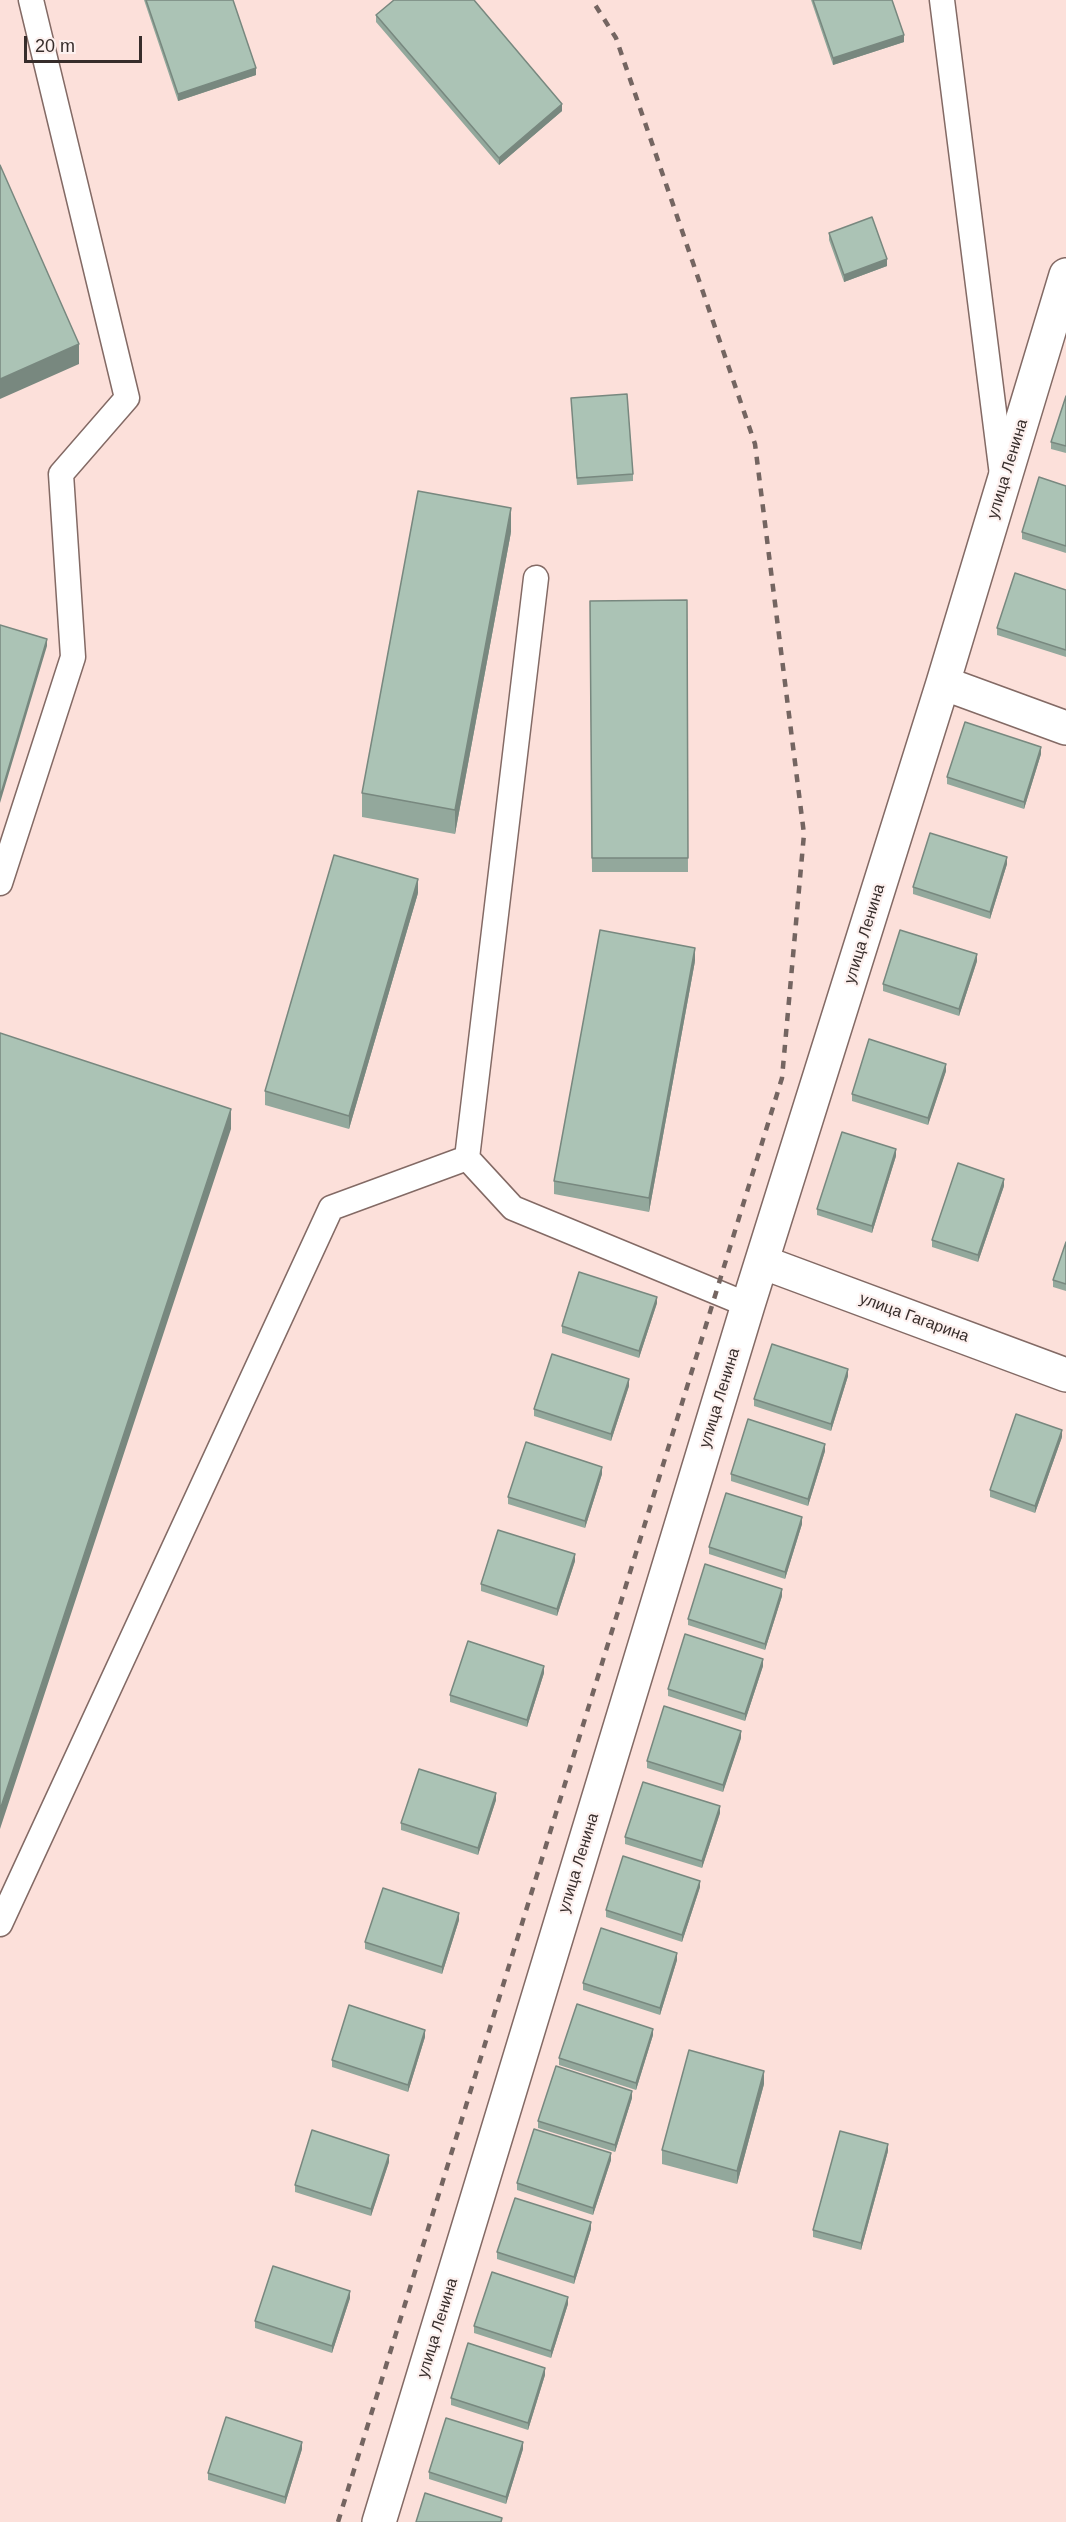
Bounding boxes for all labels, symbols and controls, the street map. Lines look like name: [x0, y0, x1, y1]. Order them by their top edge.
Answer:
scale bar: [27, 24, 146, 62]
text: 20 m: [35, 36, 75, 56]
street label: улица Ленина: [984, 417, 1032, 521]
street label: улица Ленина: [841, 882, 889, 986]
street label: улица Гагарина: [857, 1289, 971, 1347]
street label: улица Ленина: [696, 1346, 744, 1450]
street label: улица Ленина: [555, 1811, 603, 1915]
street label: улица Ленина: [414, 2276, 462, 2380]

